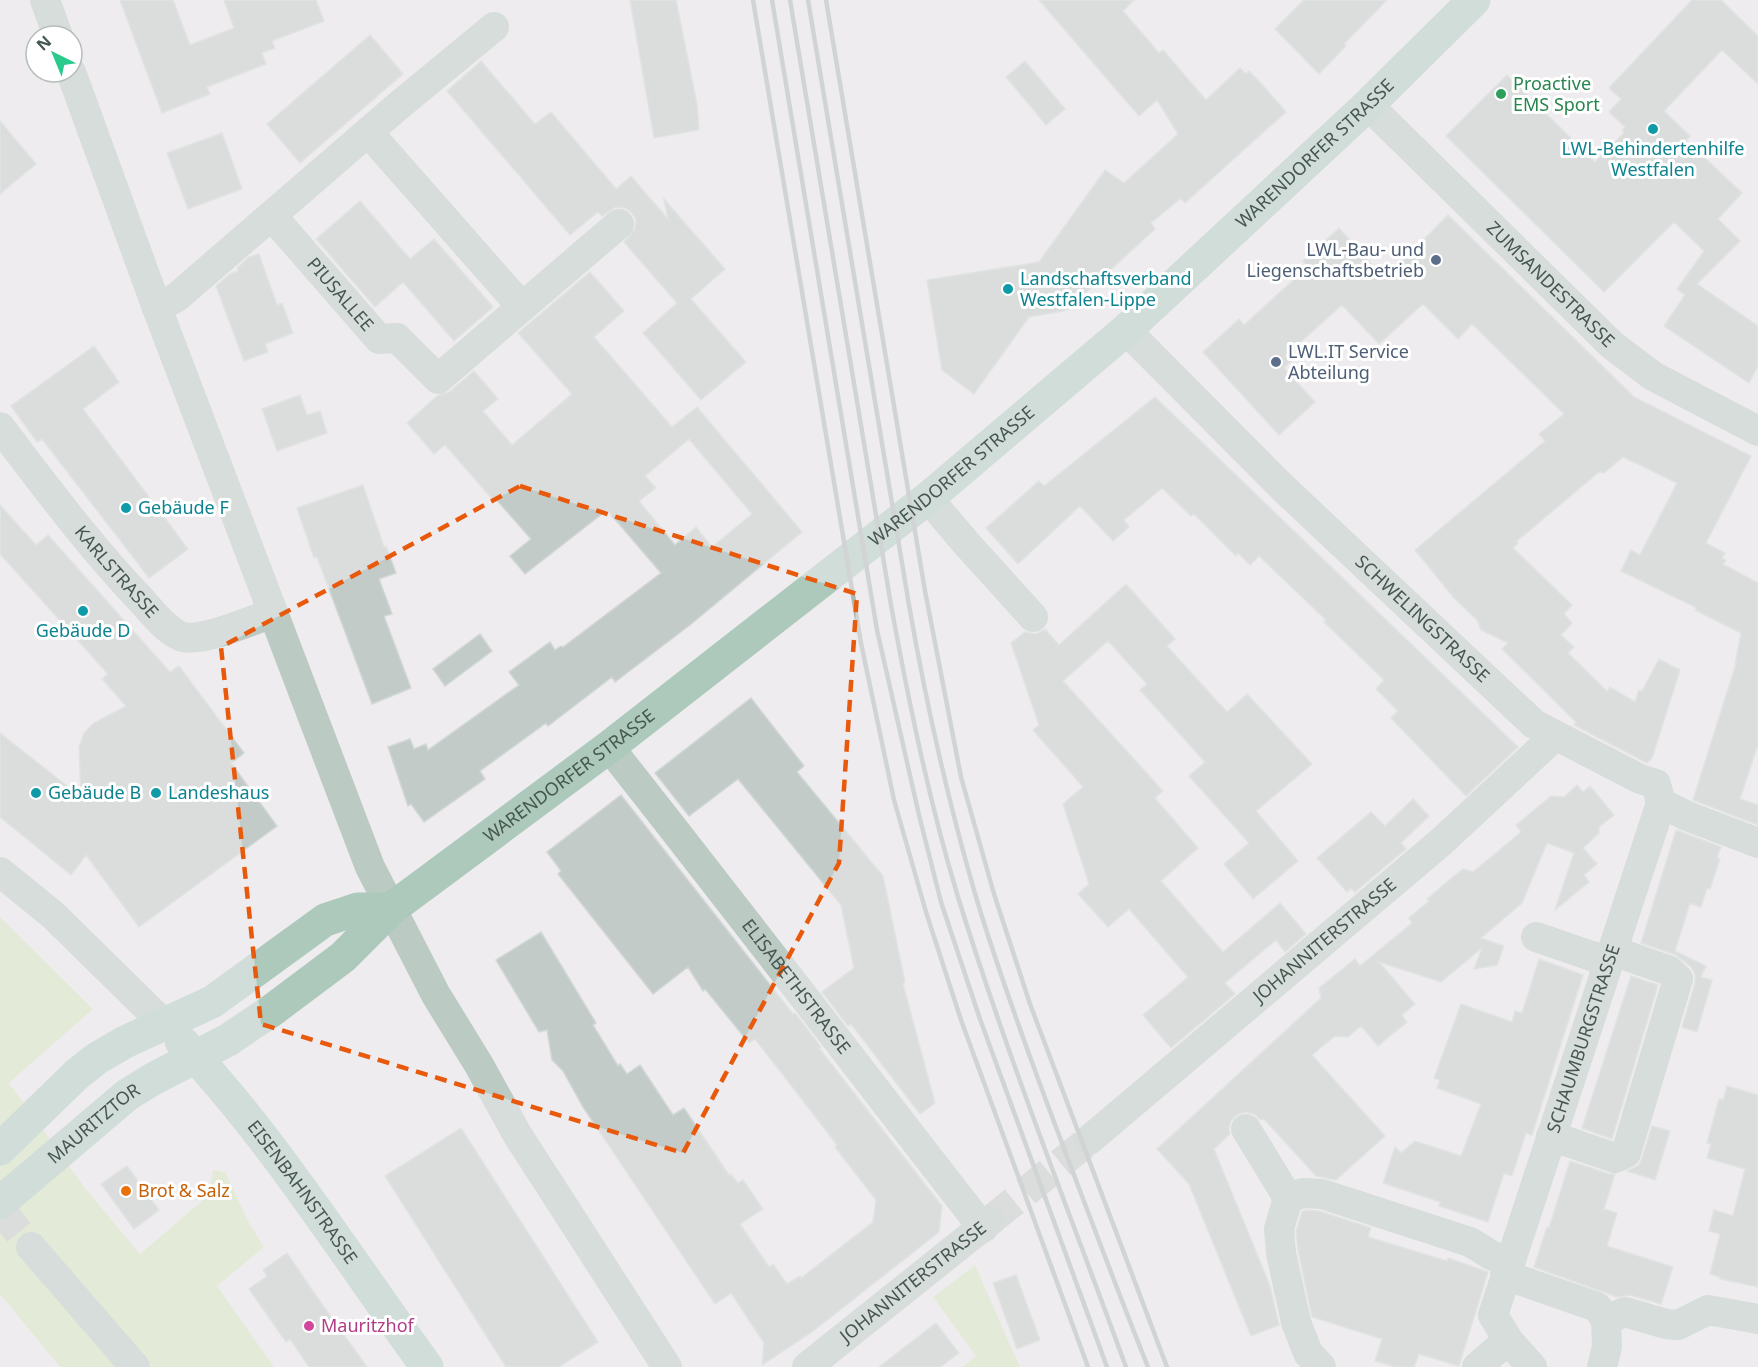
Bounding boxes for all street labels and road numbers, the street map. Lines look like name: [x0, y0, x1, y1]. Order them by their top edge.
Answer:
street label: WARENDORFER STRASSE: [1230, 73, 1399, 233]
street label: ZUMSANDESTRASSE: [1482, 215, 1620, 352]
street label: PIUSALLEE: [302, 252, 380, 336]
street label: WARENDORFER STRASSE: [863, 400, 1039, 551]
street label: KARLSTRASSE: [70, 520, 164, 623]
street label: SCHWELINGSTRASSE: [1351, 549, 1495, 687]
street label: WARENDORFER STRASSE: [478, 703, 659, 847]
street label: JOHANNITERSTRASSE: [1246, 872, 1401, 1009]
street label: ELISABETHSTRASSE: [737, 914, 857, 1058]
street label: SCHAUMBURGSTRASSE: [1541, 941, 1625, 1136]
street label: MAURITZTOR: [42, 1077, 144, 1168]
street label: EISENBAHNSTRASSE: [242, 1115, 363, 1268]
street label: JOHANNITERSTRASSE: [833, 1215, 991, 1348]

